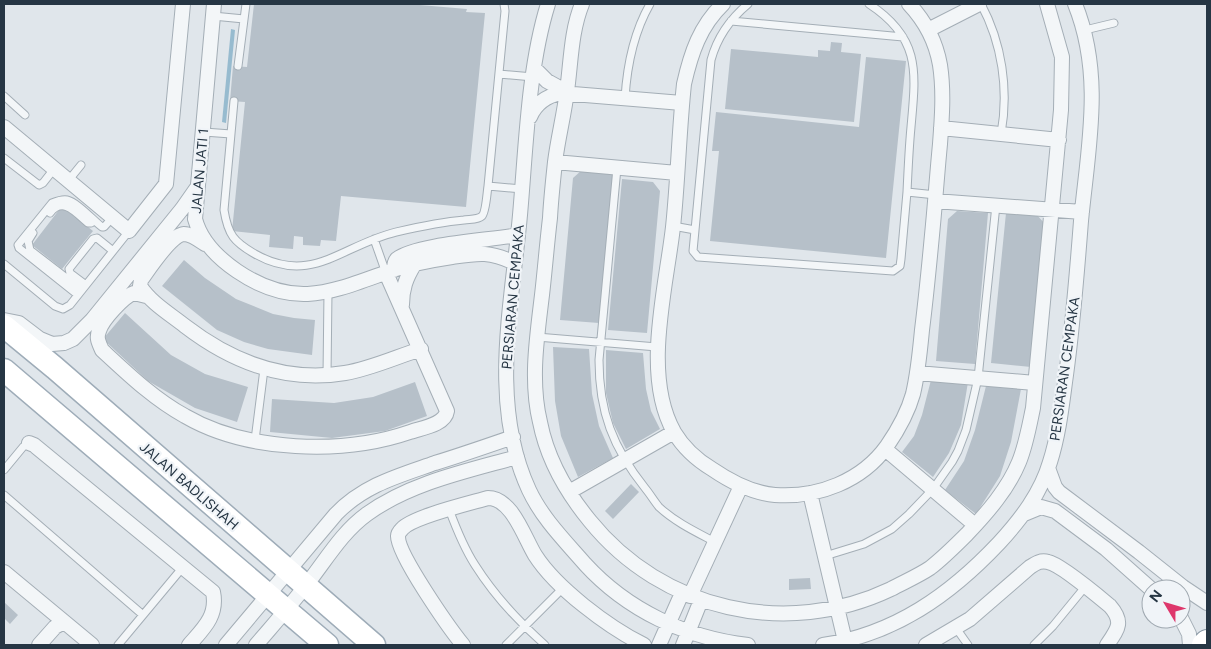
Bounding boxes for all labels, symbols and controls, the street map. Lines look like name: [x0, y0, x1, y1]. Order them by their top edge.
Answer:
street label: JALAN JATI 1: [188, 128, 212, 214]
street label: PERSIARAN CEMPAKA: [498, 223, 528, 370]
street label: PERSIARAN CEMPAKA: [1046, 295, 1084, 442]
street label: JALAN BADLISHAH: [136, 438, 242, 534]
north arrow: [1141, 579, 1191, 629]
text: N: [1146, 587, 1166, 606]

